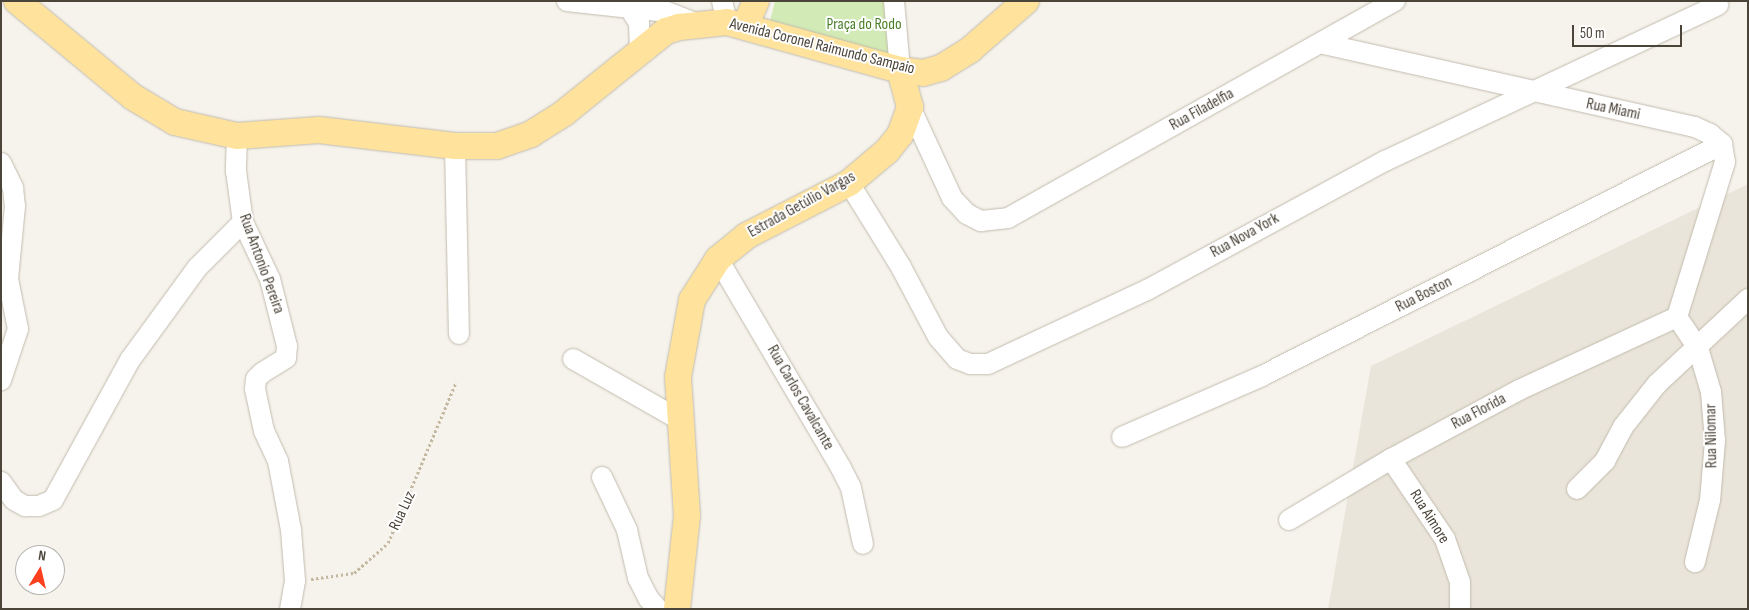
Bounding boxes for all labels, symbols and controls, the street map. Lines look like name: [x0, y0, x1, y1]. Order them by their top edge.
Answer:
street label: Avenida Coronel Raimundo Sampaio: [727, 15, 917, 79]
park label: Praça do Rodo: [826, 15, 902, 35]
scale bar: [1574, 15, 1684, 47]
text: 50 m: [1580, 24, 1605, 43]
street label: Rua Filadelfia: [1167, 85, 1237, 135]
street label: Rua Miami: [1584, 95, 1642, 125]
street label: Estrada Getúlio Vargas: [745, 168, 859, 242]
street label: Rua Nova York: [1207, 209, 1283, 263]
street label: Rua Antonio Pereira: [234, 212, 288, 316]
street label: Rua Boston: [1393, 273, 1455, 317]
street label: Rua Carlos Cavalcante: [762, 342, 838, 454]
street label: Rua Florida: [1448, 390, 1510, 434]
street label: Rua Nilomar: [1702, 404, 1722, 468]
street label: Rua Aimore: [1405, 486, 1453, 548]
street label: Rua Luz: [386, 488, 420, 534]
north arrow: [15, 545, 65, 595]
text: N: [37, 547, 47, 565]

